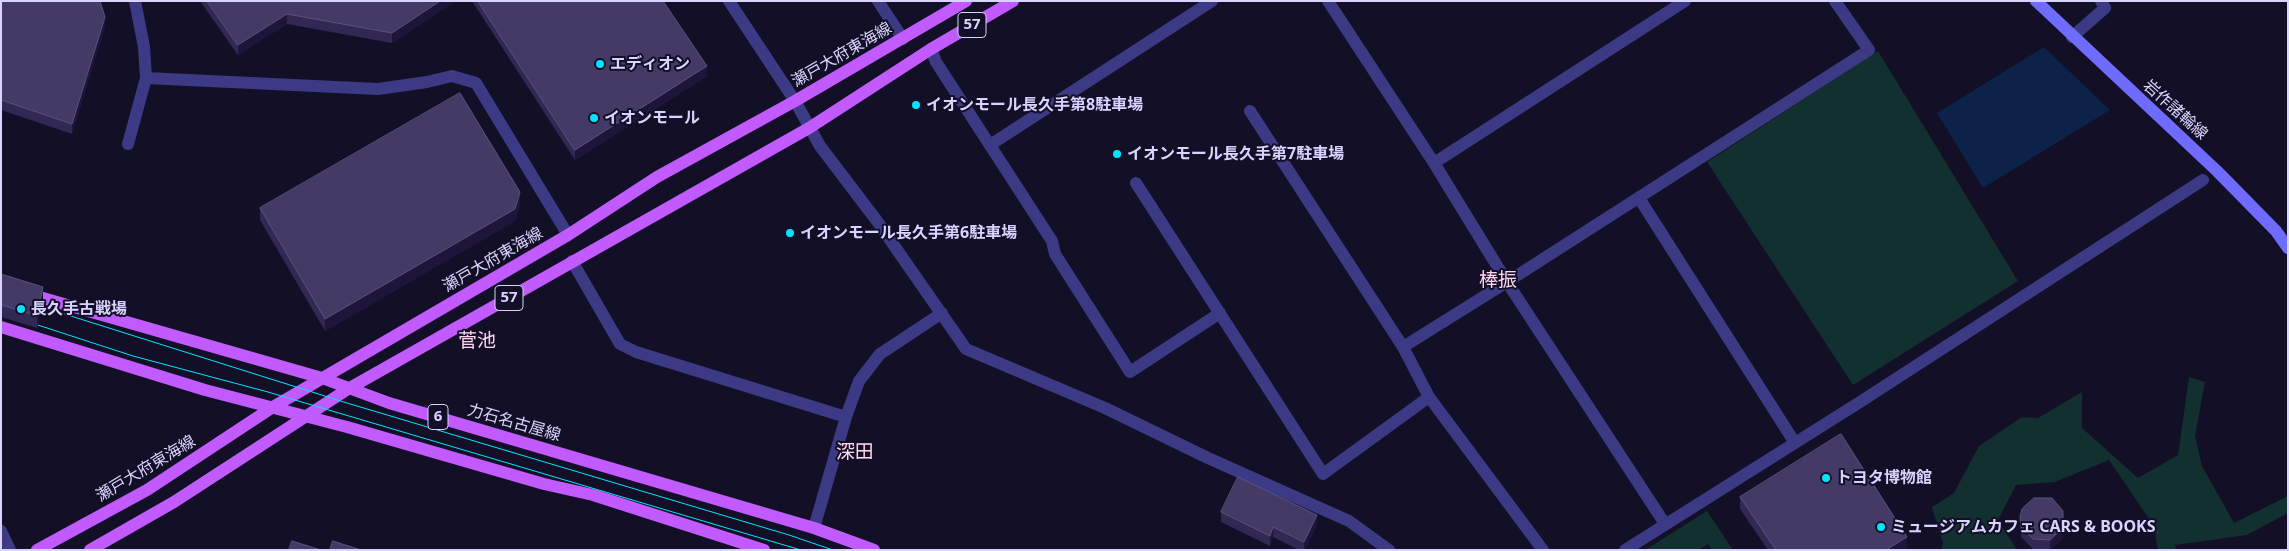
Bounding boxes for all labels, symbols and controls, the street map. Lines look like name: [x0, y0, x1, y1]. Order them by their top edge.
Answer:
road number: 57: [958, 12, 986, 38]
street label: 瀬戸大府東海線: [789, 19, 895, 91]
place label: エディオン: [610, 54, 690, 74]
marker: エディオン: [594, 58, 606, 70]
street label: 岩作諸輪線: [2139, 76, 2211, 144]
place label: イオンモール長久手第8駐車場: [926, 95, 1143, 115]
marker: イオンモール長久手第8駐車場: [910, 99, 922, 111]
place label: イオンモール: [604, 108, 700, 128]
marker: イオンモール: [588, 112, 600, 124]
place label: イオンモール長久手第7駐車場: [1127, 144, 1344, 164]
marker: イオンモール長久手第7駐車場: [1111, 148, 1123, 160]
place label: イオンモール長久手第6駐車場: [800, 223, 1017, 243]
street label: 瀬戸大府東海線: [440, 224, 546, 296]
marker: イオンモール長久手第6駐車場: [784, 227, 796, 239]
district label: 棒振: [1479, 270, 1517, 292]
road number: 57: [495, 286, 523, 310]
place label: 長久手古戦場: [31, 299, 127, 319]
marker: 長久手古戦場: [15, 303, 27, 315]
district label: 菅池: [458, 331, 496, 353]
street label: 力石名古屋線: [465, 401, 563, 445]
road number: 6: [428, 404, 448, 430]
street label: 瀬戸大府東海線: [93, 432, 199, 506]
district label: 深田: [836, 442, 874, 464]
place label: トヨタ博物館: [1836, 468, 1932, 488]
marker: トヨタ博物館: [1820, 472, 1832, 484]
place label: ミュージアムカフェ CARS & BOOKS: [1891, 517, 2156, 537]
marker: ミュージアムカフェ CARS & BOOKS: [1875, 521, 1887, 533]

